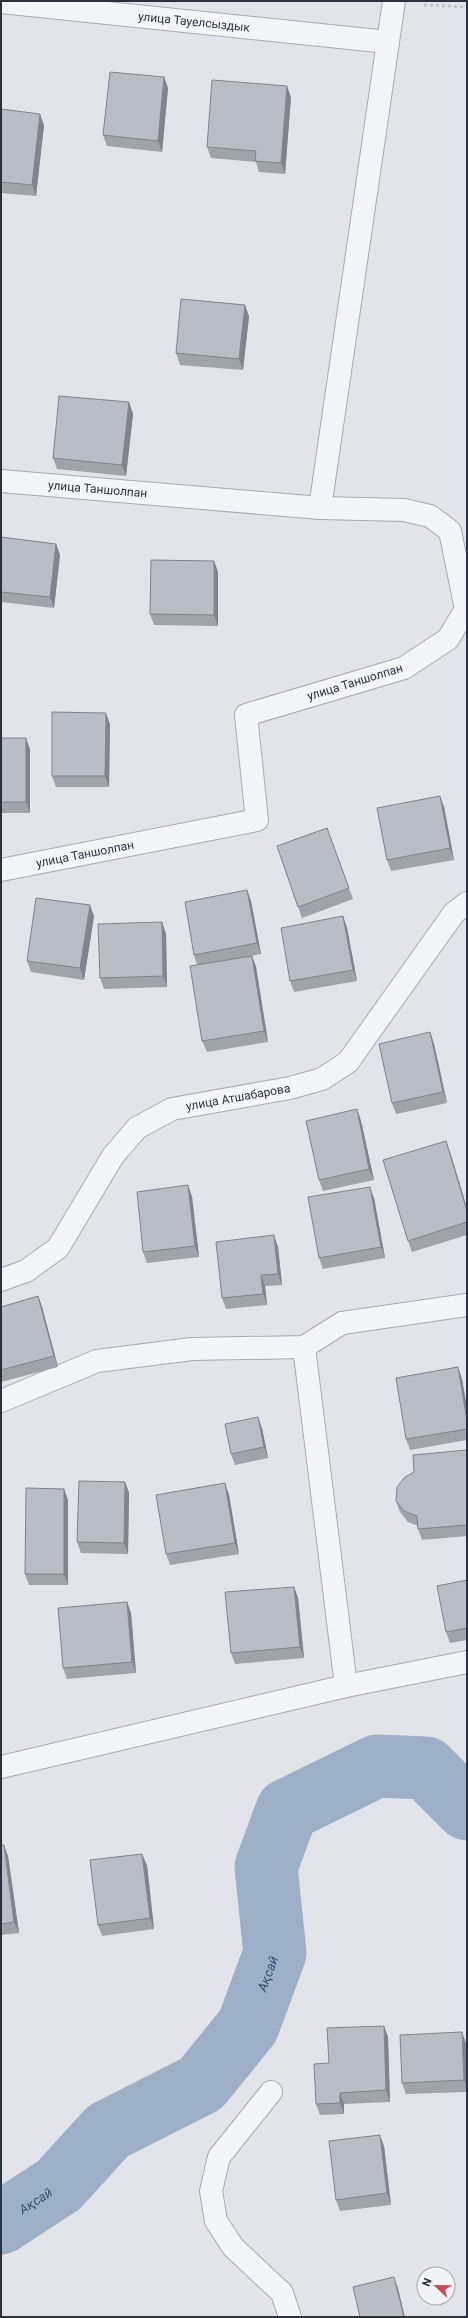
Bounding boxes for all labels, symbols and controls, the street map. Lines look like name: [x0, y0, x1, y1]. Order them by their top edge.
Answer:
street label: улица Тауелсыздык: [137, 9, 251, 35]
street label: улица Таншолпан: [48, 478, 148, 500]
street label: улица Таншолпан: [305, 661, 405, 703]
street label: улица Таншолпан: [35, 838, 135, 870]
street label: улица Атшабарова: [185, 1081, 291, 1113]
water label: Ақсай: [254, 1954, 281, 1994]
water label: Ақсай: [15, 2185, 55, 2218]
north arrow: [416, 2266, 456, 2306]
text: N: [420, 2276, 435, 2288]

